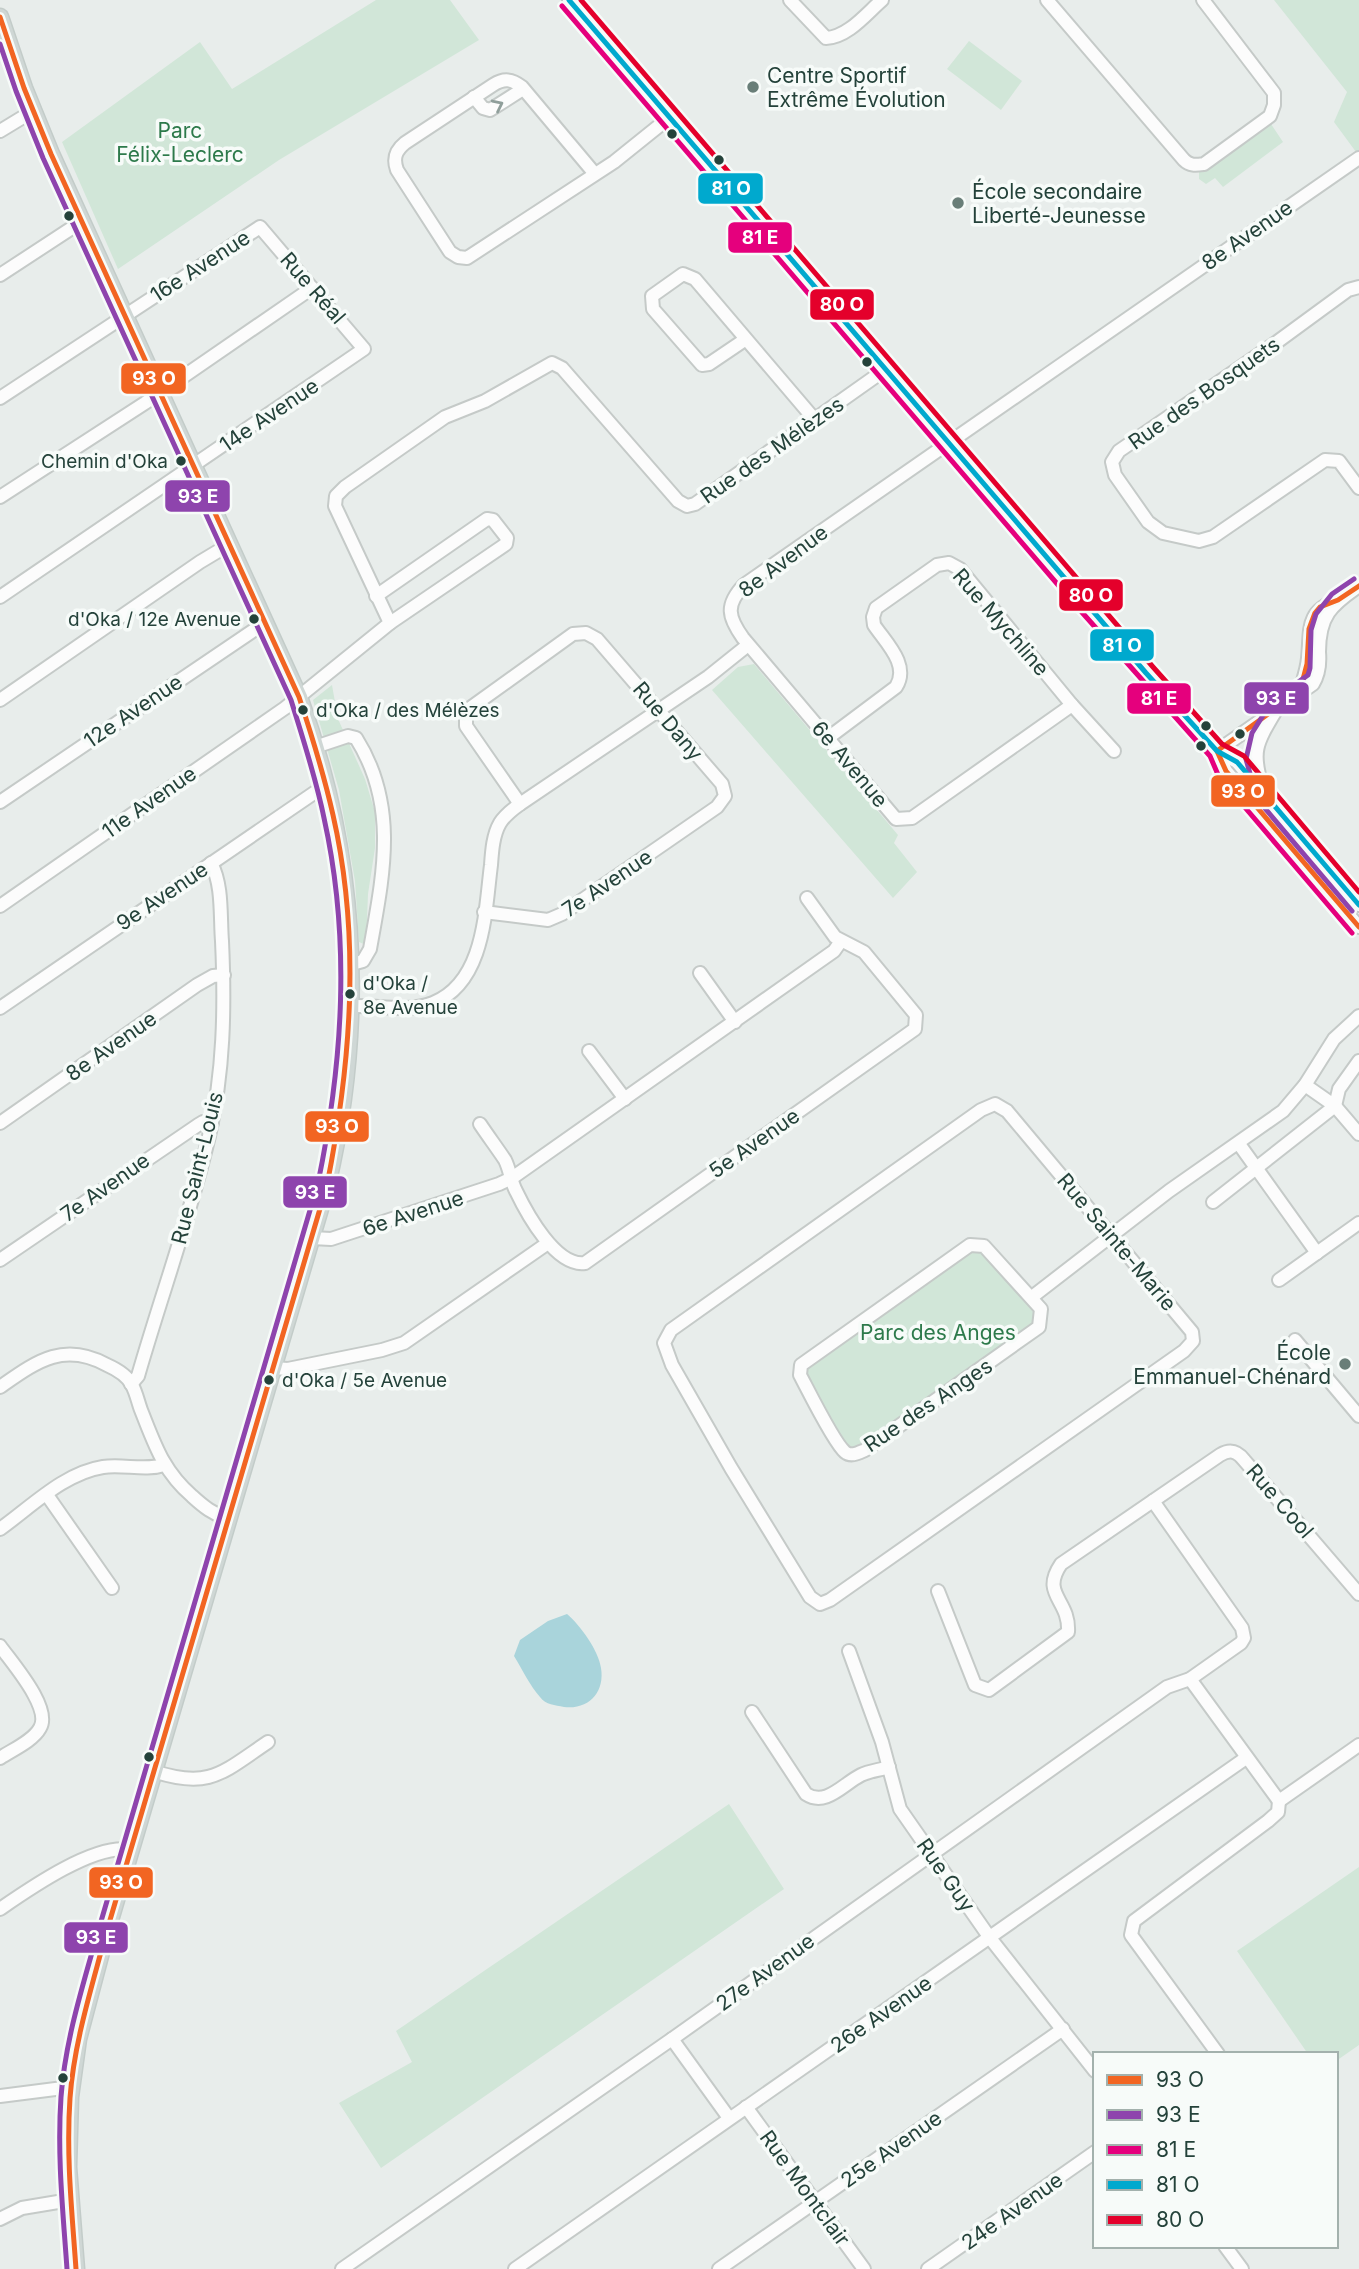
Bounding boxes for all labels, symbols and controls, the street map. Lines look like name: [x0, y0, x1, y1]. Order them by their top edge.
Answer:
place label: Centre Sportif Extrême Évolution: [767, 63, 946, 112]
marker: Centre Sportif Extrême Évolution: [745, 79, 761, 95]
one-way arrow: [490, 99, 503, 113]
park label: Parc Félix-Leclerc: [116, 118, 244, 167]
unlabelled marker: [665, 127, 679, 141]
unlabelled marker: [712, 153, 726, 167]
line badge: 81 O: [697, 172, 764, 205]
text: 81 O: [711, 177, 751, 200]
place label: École secondaire Liberté-Jeunesse: [972, 178, 1146, 228]
marker: École secondaire Liberté-Jeunesse: [950, 195, 966, 211]
street label: 8e Avenue: [1197, 195, 1297, 275]
unlabelled marker: [62, 209, 76, 223]
line badge: 81 E: [727, 221, 793, 254]
street label: 16e Avenue: [146, 225, 254, 307]
text: 81 E: [742, 226, 778, 249]
street label: Rue Réal: [275, 247, 351, 329]
line badge: 80 O: [809, 288, 875, 321]
text: 80 O: [820, 293, 864, 316]
street label: Rue des Bosquets: [1124, 331, 1284, 455]
unlabelled marker: [860, 355, 874, 369]
line badge: 93 O: [120, 362, 187, 395]
text: 93 O: [132, 367, 176, 390]
street label: 14e Avenue: [215, 373, 323, 457]
street label: Rue des Mélèzes: [696, 391, 848, 509]
place label: Chemin d'Oka: [41, 450, 168, 473]
marker: Chemin d'Oka: [174, 454, 188, 468]
line badge: 93 E: [164, 479, 231, 513]
text: 93 E: [178, 485, 218, 508]
street label: 8e Avenue: [734, 519, 832, 603]
street label: Rue Mychline: [948, 563, 1054, 681]
line badge: 80 O: [1058, 578, 1124, 612]
text: 80 O: [1069, 584, 1113, 607]
place label: d'Oka / 12e Avenue: [68, 608, 241, 631]
marker: d'Oka / 12e Avenue: [247, 612, 261, 626]
line badge: 81 O: [1089, 628, 1155, 662]
text: 81 O: [1102, 634, 1142, 657]
street label: 12e Avenue: [79, 669, 187, 753]
street label: Rue Dany: [628, 677, 708, 766]
line badge: 93 E: [1243, 681, 1310, 715]
line badge: 81 E: [1126, 682, 1192, 715]
text: 81 E: [1141, 687, 1177, 710]
text: 93 E: [1256, 687, 1296, 710]
place label: d'Oka / des Mélèzes: [316, 699, 500, 722]
marker: d'Oka / des Mélèzes: [296, 703, 310, 717]
street label: 6e Avenue: [807, 716, 893, 812]
unlabelled marker: [1199, 719, 1213, 733]
unlabelled marker: [1233, 727, 1247, 741]
unlabelled marker: [1194, 739, 1208, 753]
street label: 11e Avenue: [97, 761, 201, 843]
line badge: 93 O: [1210, 774, 1276, 808]
text: 93 O: [1221, 780, 1265, 803]
street label: 7e Avenue: [557, 844, 657, 922]
street label: 9e Avenue: [112, 856, 212, 936]
place label: d'Oka / 8e Avenue: [363, 972, 458, 1019]
marker: d'Oka / 8e Avenue: [343, 987, 357, 1001]
street label: 8e Avenue: [61, 1006, 161, 1086]
street label: Rue Saint-Louis: [166, 1089, 228, 1247]
street label: 5e Avenue: [704, 1103, 804, 1183]
line badge: 93 O: [304, 1110, 370, 1143]
text: 93 O: [315, 1115, 359, 1138]
street label: 7e Avenue: [56, 1147, 154, 1227]
street label: Rue Sainte-Marie: [1052, 1168, 1182, 1316]
line badge: 93 E: [282, 1175, 348, 1209]
text: 93 E: [295, 1181, 335, 1204]
street label: 6e Avenue: [359, 1185, 467, 1241]
park label: Parc des Anges: [860, 1320, 1016, 1345]
place label: École Emmanuel-Chénard: [1133, 1339, 1331, 1389]
street label: Rue des Anges: [859, 1353, 997, 1457]
marker: École Emmanuel-Chénard: [1337, 1356, 1353, 1372]
place label: d'Oka / 5e Avenue: [282, 1369, 447, 1392]
marker: d'Oka / 5e Avenue: [262, 1373, 276, 1387]
street label: Rue Cool: [1241, 1459, 1319, 1543]
unlabelled marker: [142, 1750, 156, 1764]
street label: Rue Guy: [912, 1833, 980, 1917]
line badge: 93 O: [88, 1866, 154, 1899]
text: 93 O: [99, 1871, 143, 1894]
line badge: 93 E: [63, 1921, 129, 1954]
text: 93 E: [76, 1926, 116, 1949]
street label: 27e Avenue: [711, 1928, 819, 2016]
street label: 26e Avenue: [826, 1970, 936, 2058]
legend: [1093, 2052, 1338, 2248]
text: 93 O: [1156, 2067, 1204, 2092]
unlabelled marker: [56, 2071, 70, 2085]
text: 93 E: [1156, 2102, 1201, 2127]
street label: 25e Avenue: [836, 2105, 946, 2193]
street label: Rue Montclair: [755, 2125, 855, 2251]
text: 81 E: [1156, 2137, 1196, 2162]
street label: 24e Avenue: [957, 2167, 1067, 2255]
text: 81 O: [1156, 2172, 1200, 2197]
text: 80 O: [1156, 2207, 1204, 2232]

